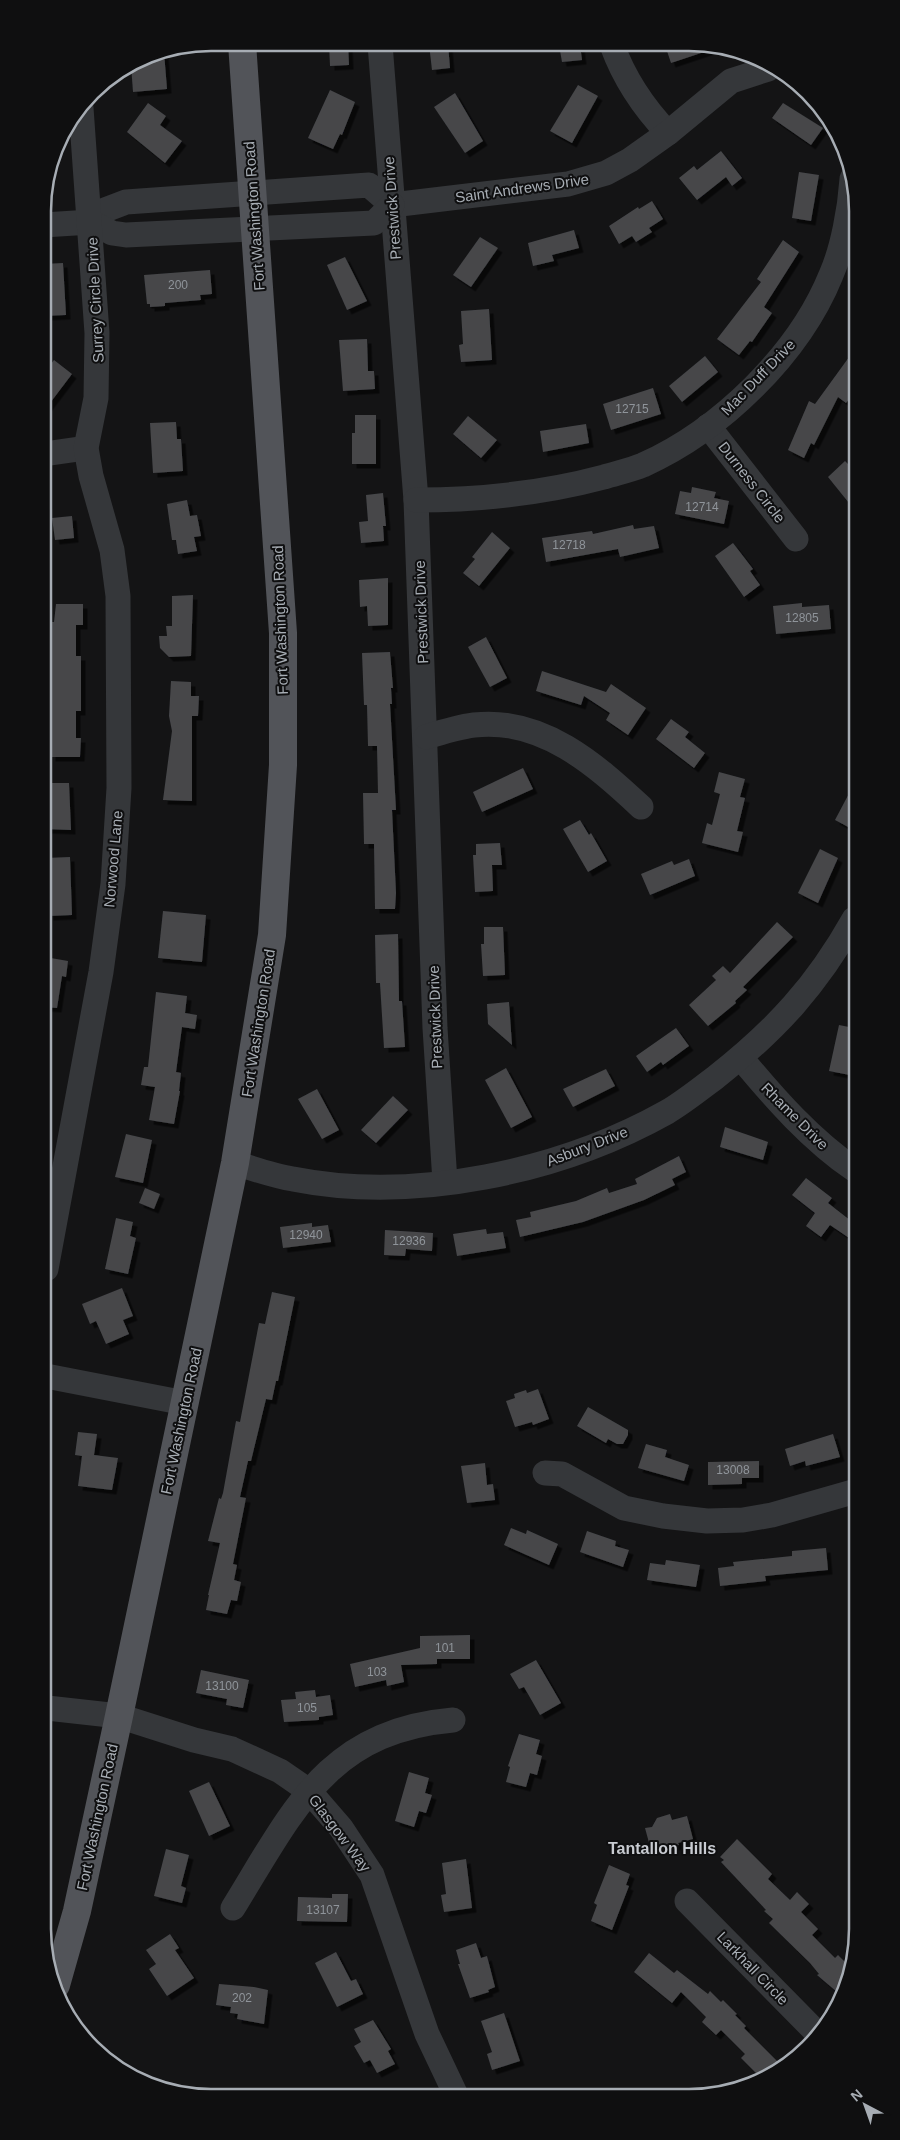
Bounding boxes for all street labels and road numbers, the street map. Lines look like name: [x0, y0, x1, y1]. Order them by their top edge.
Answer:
street label: Fort Washington Road: [240, 141, 268, 291]
street label: Prestwick Drive: [380, 156, 404, 260]
street label: Saint Andrews Drive: [454, 170, 590, 206]
street label: Surrey Circle Drive: [83, 237, 107, 363]
street label: Mac Duff Drive: [718, 336, 798, 418]
street label: Durness Circle: [715, 438, 789, 526]
street label: Fort Washington Road: [269, 545, 291, 695]
street label: Prestwick Drive: [411, 560, 431, 664]
street label: Norwood Lane: [100, 810, 126, 908]
street label: Fort Washington Road: [238, 948, 278, 1098]
street label: Prestwick Drive: [425, 965, 445, 1069]
street label: Rhame Drive: [758, 1079, 832, 1153]
street label: Asbury Drive: [544, 1123, 630, 1169]
street label: Fort Washington Road: [157, 1346, 205, 1496]
street label: Fort Washington Road: [73, 1742, 121, 1892]
street label: Glasgow Way: [306, 1791, 375, 1875]
street label: Larkhall Circle: [714, 1928, 792, 2008]

